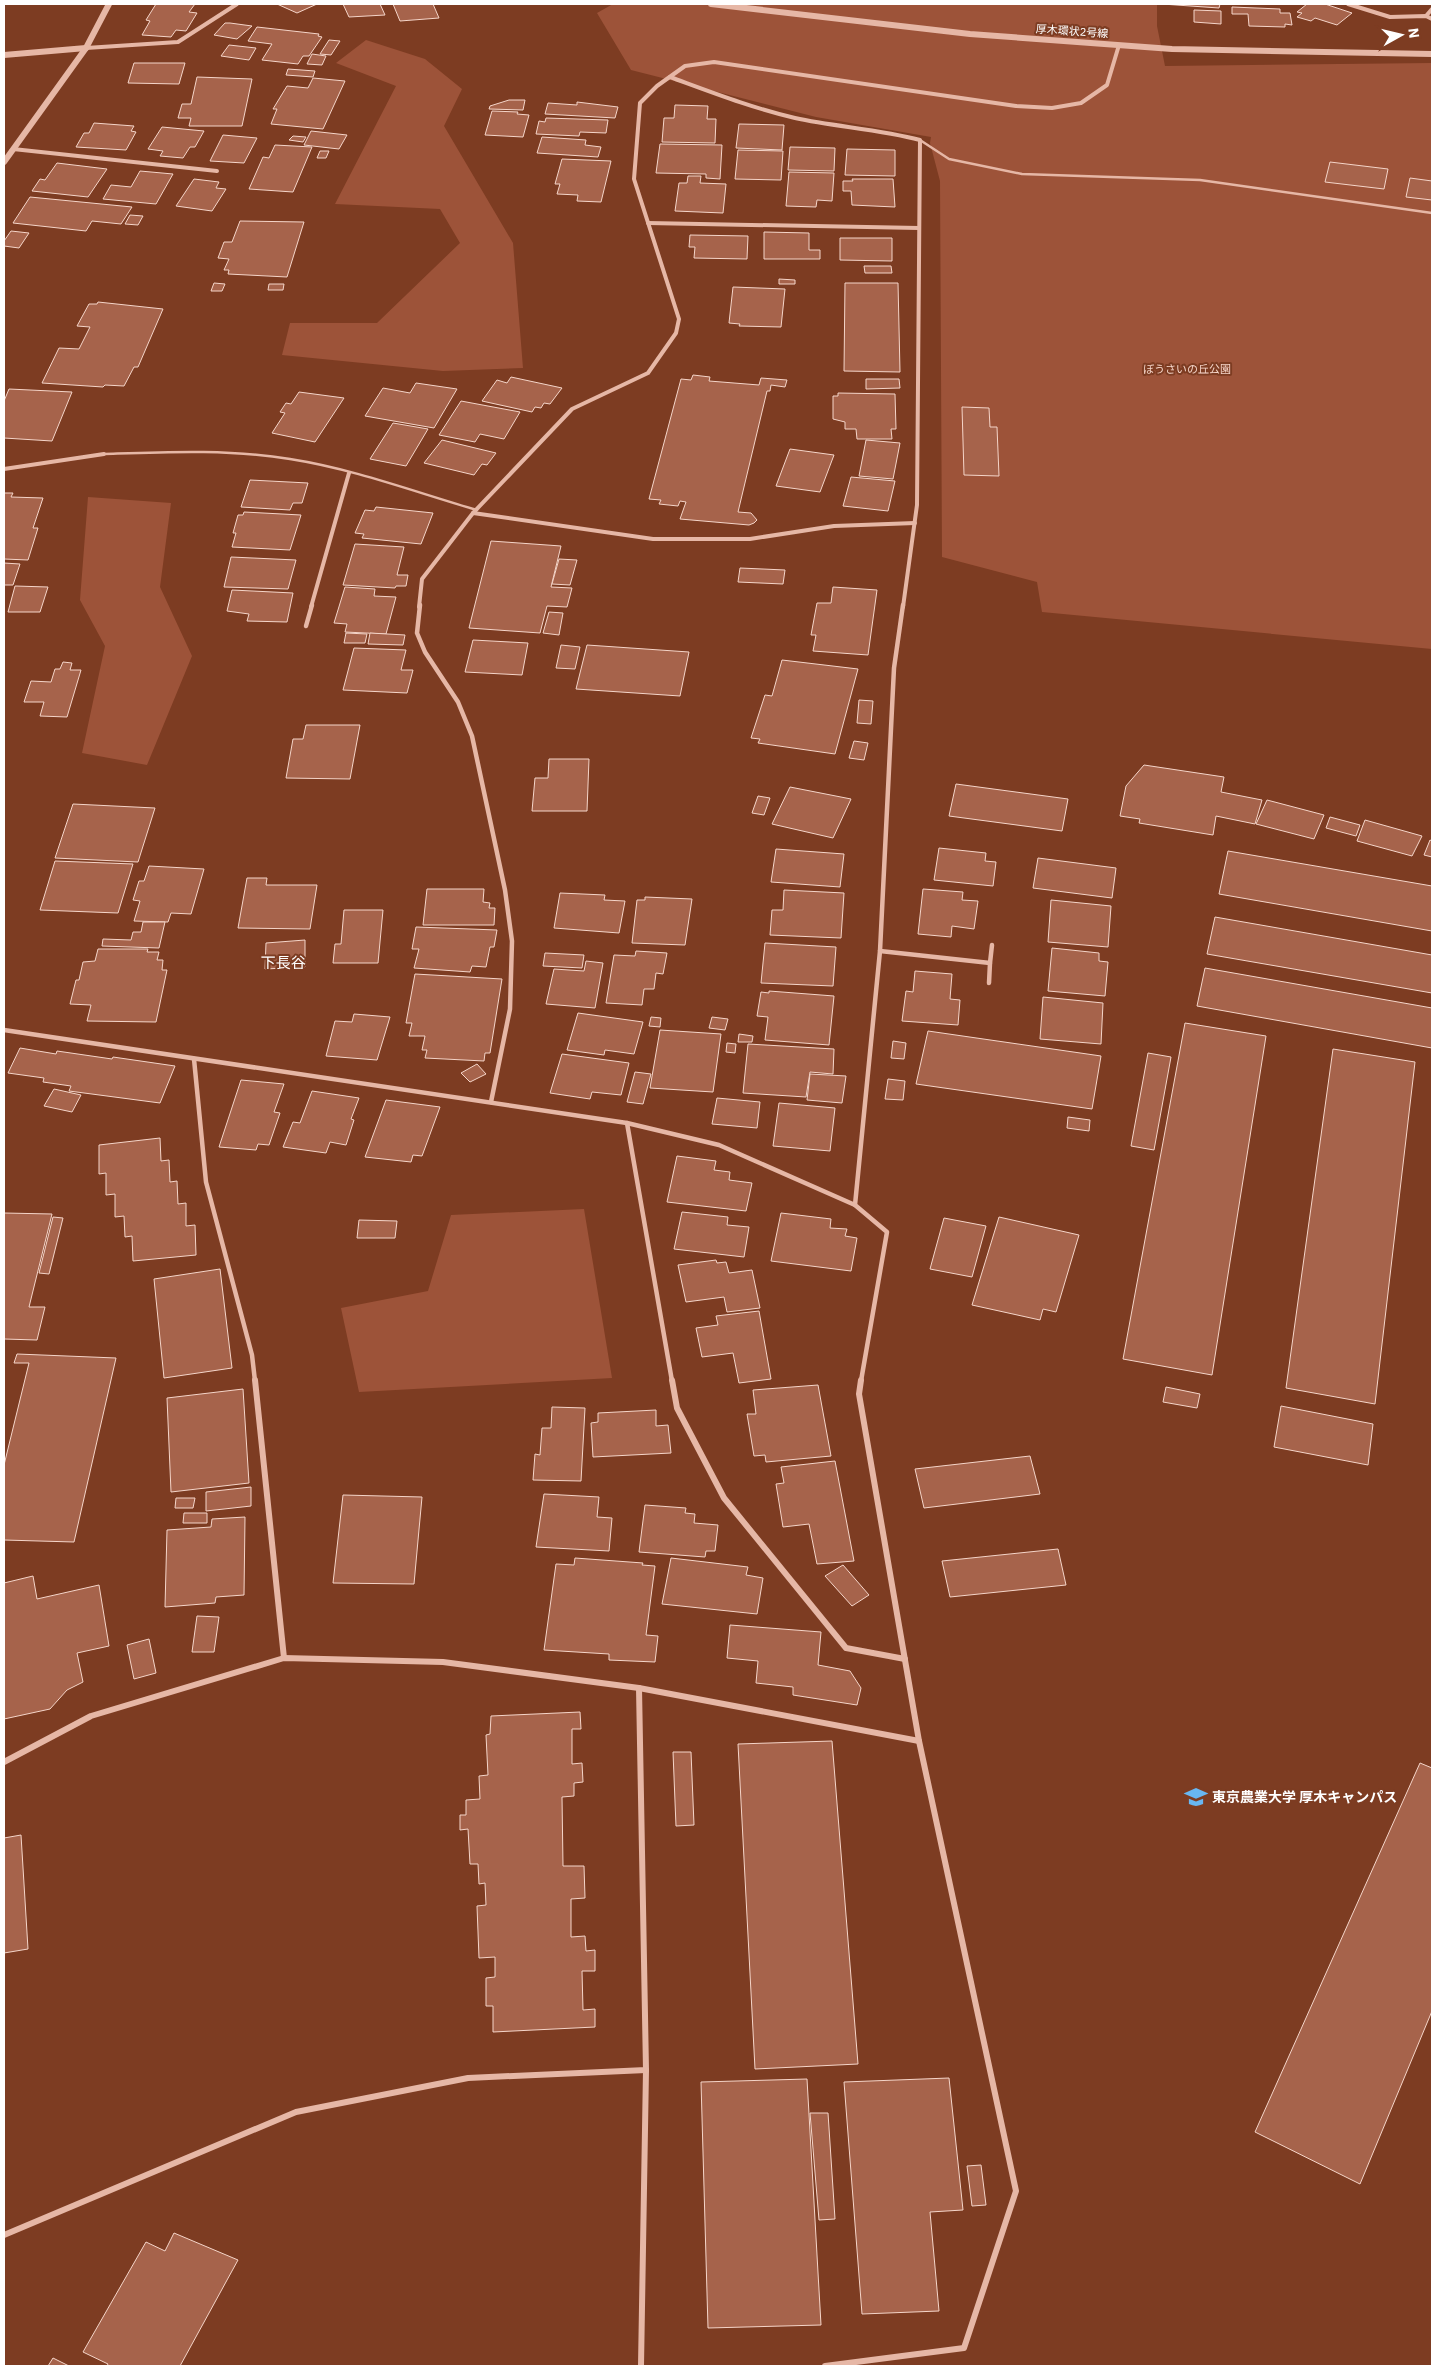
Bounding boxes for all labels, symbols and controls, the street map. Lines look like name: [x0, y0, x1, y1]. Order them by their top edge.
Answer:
north arrow: [1376, 10, 1426, 60]
street label: 厚木環状2号線: [1035, 21, 1109, 41]
text: N: [1404, 27, 1423, 39]
park label: ぼうさいの丘公園: [1143, 362, 1231, 376]
district label: 下長谷: [260, 953, 306, 972]
school or university icon: 東京農業大学 厚木キャンパス: [1183, 1784, 1209, 1810]
place label: 東京農業大学 厚木キャンパス: [1212, 1788, 1397, 1806]

